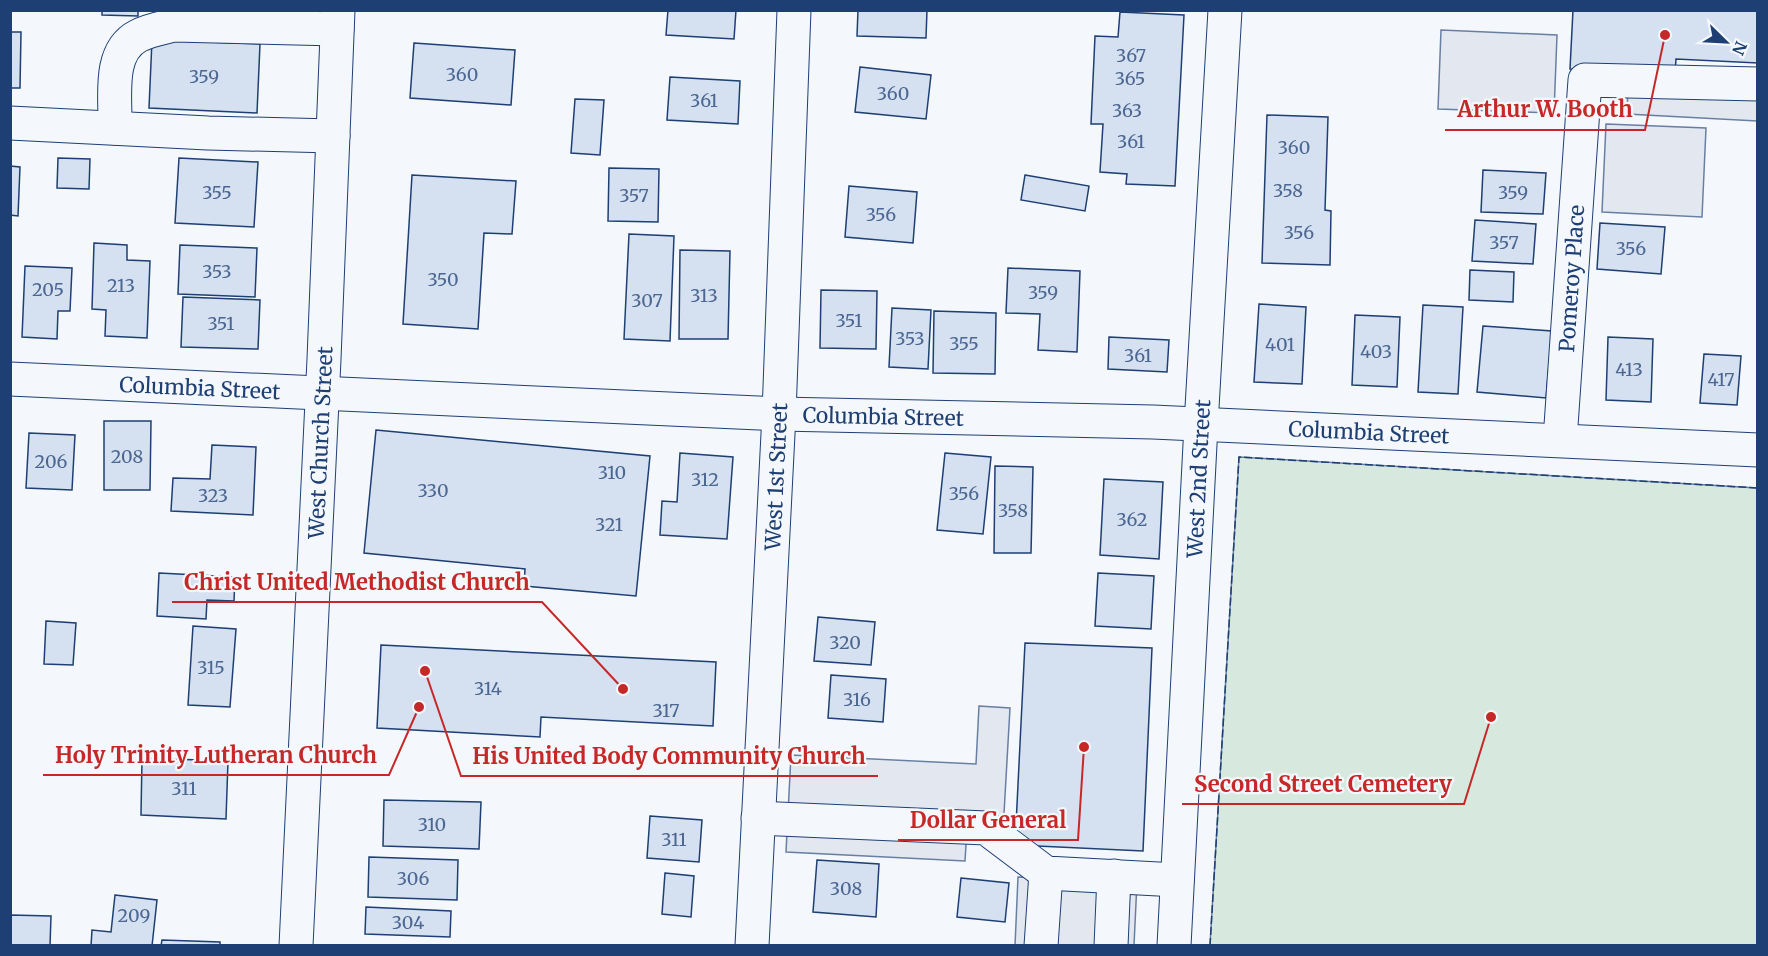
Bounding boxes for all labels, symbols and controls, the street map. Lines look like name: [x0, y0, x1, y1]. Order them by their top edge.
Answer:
north arrow: [1696, 12, 1756, 72]
text: N: [1728, 38, 1751, 58]
house number: 367: [1116, 44, 1146, 67]
house number: 360: [446, 63, 478, 86]
house number: 359: [189, 65, 219, 88]
house number: 365: [1115, 67, 1145, 90]
house number: 360: [877, 82, 909, 105]
house number: 361: [690, 89, 718, 112]
callout: Arthur W. Booth: [1445, 90, 1645, 130]
text: Arthur W. Booth: [1456, 95, 1633, 123]
house number: 363: [1112, 99, 1142, 122]
house number: 361: [1117, 130, 1145, 153]
house number: 360: [1278, 136, 1310, 159]
house number: 358: [1273, 179, 1303, 202]
house number: 355: [202, 181, 232, 204]
house number: 359: [1498, 181, 1528, 204]
house number: 357: [619, 184, 649, 207]
house number: 356: [866, 203, 896, 226]
street label: Pomeroy Place: [1553, 204, 1590, 353]
house number: 356: [1284, 221, 1314, 244]
house number: 357: [1489, 231, 1519, 254]
house number: 356: [1616, 237, 1646, 260]
house number: 353: [202, 260, 232, 283]
house number: 350: [427, 268, 459, 291]
house number: 213: [107, 274, 135, 297]
house number: 205: [32, 278, 64, 301]
house number: 359: [1028, 281, 1058, 304]
house number: 313: [690, 284, 718, 307]
house number: 307: [631, 289, 663, 312]
house number: 351: [835, 309, 863, 332]
house number: 351: [207, 312, 235, 335]
house number: 353: [895, 327, 925, 350]
house number: 355: [949, 332, 979, 355]
house number: 401: [1265, 333, 1295, 356]
house number: 403: [1360, 340, 1392, 363]
house number: 361: [1124, 344, 1152, 367]
street label: West Church Street: [302, 346, 338, 541]
house number: 413: [1615, 358, 1643, 381]
house number: 417: [1707, 368, 1735, 391]
street label: Columbia Street: [119, 370, 281, 405]
street label: West 2nd Street: [1181, 399, 1216, 560]
street label: Columbia Street: [802, 401, 964, 431]
street label: West 1st Street: [759, 402, 793, 552]
street label: Columbia Street: [1288, 415, 1450, 449]
house number: 208: [111, 445, 143, 468]
house number: 206: [35, 450, 68, 473]
house number: 310: [598, 461, 626, 484]
house number: 312: [691, 468, 719, 491]
house number: 330: [417, 479, 449, 502]
house number: 356: [949, 482, 979, 505]
house number: 323: [198, 484, 228, 507]
house number: 358: [998, 499, 1028, 522]
house number: 362: [1117, 508, 1147, 531]
house number: 321: [595, 513, 623, 536]
callout: Christ United Methodist Church: [172, 562, 542, 602]
text: Christ United Methodist Church: [184, 568, 530, 596]
house number: 320: [829, 631, 861, 654]
house number: 315: [197, 656, 225, 679]
house number: 314: [474, 677, 502, 700]
house number: 316: [843, 688, 871, 711]
house number: 317: [653, 699, 679, 722]
callout: Holy Trinity Lutheran Church: [43, 735, 389, 775]
callout: His United Body Community Church: [461, 736, 878, 776]
text: Holy Trinity Lutheran Church: [55, 741, 377, 769]
text: His United Body Community Church: [472, 742, 866, 770]
callout: Second Street Cemetery: [1182, 764, 1464, 804]
text: Second Street Cemetery: [1194, 770, 1453, 798]
house number: 311: [171, 777, 197, 800]
callout: Dollar General: [898, 800, 1078, 840]
text: Dollar General: [910, 806, 1066, 834]
house number: 310: [418, 813, 446, 836]
house number: 311: [661, 828, 687, 851]
house number: 306: [397, 867, 429, 890]
house number: 308: [830, 877, 862, 900]
house number: 209: [118, 904, 150, 927]
house number: 304: [392, 911, 424, 934]

